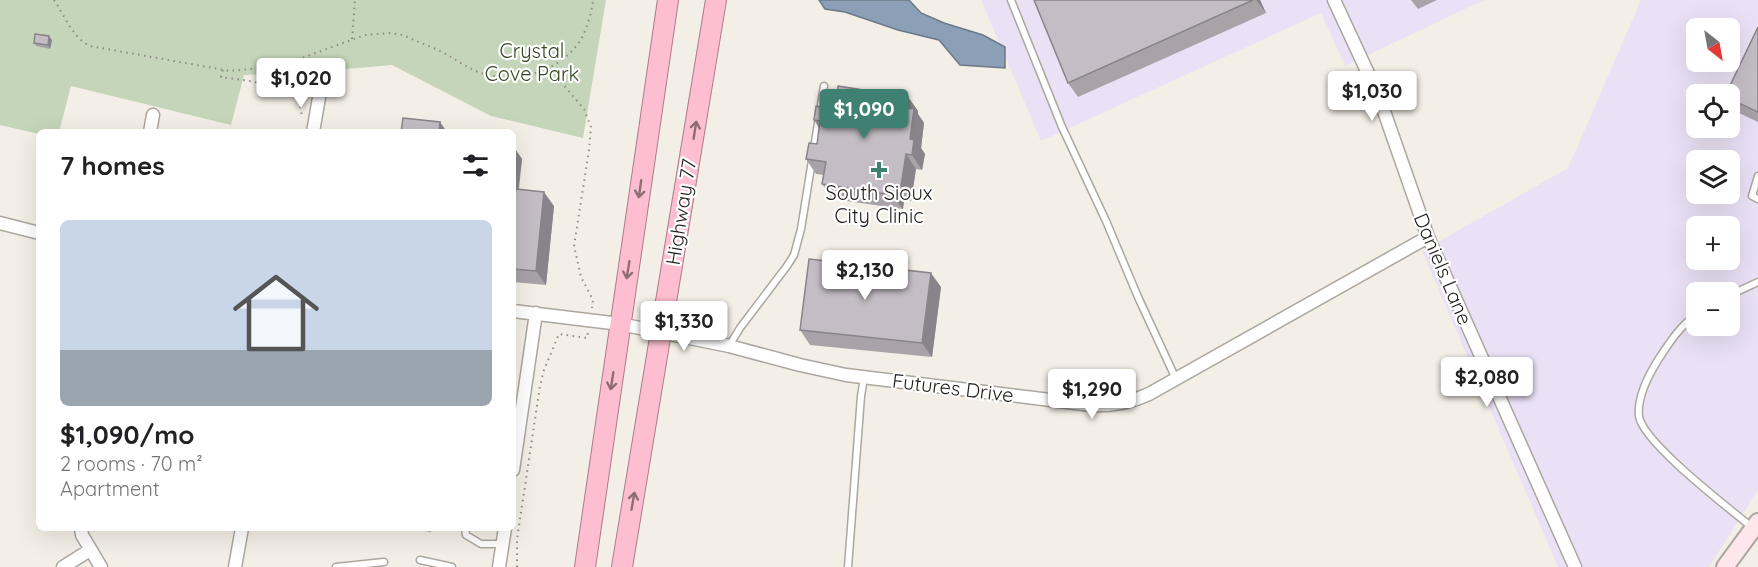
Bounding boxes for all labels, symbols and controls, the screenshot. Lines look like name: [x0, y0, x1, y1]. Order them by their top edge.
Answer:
north arrow: [1686, 18, 1740, 72]
map controls: [1686, 18, 1740, 336]
park label: Crystal Cove Park: [485, 38, 579, 86]
pin: $1,020: [252, 58, 350, 109]
text: $1,020: [270, 65, 332, 90]
pin: $1,030: [1323, 71, 1421, 122]
text: $1,030: [1342, 78, 1402, 103]
button: locate: [1686, 84, 1740, 138]
pin: $1,090: [815, 89, 913, 140]
text: $1,090: [833, 96, 895, 121]
one-way arrow: [689, 120, 700, 140]
text: 7 homes: [60, 149, 165, 182]
icon: filters: [459, 149, 492, 182]
button: layers: [1686, 150, 1740, 204]
street label: Highway 77: [660, 157, 701, 267]
marker: South Sioux City Clinic: [870, 161, 888, 179]
one-way arrow: [634, 179, 645, 198]
place label: South Sioux City Clinic: [826, 180, 932, 228]
street label: Daniels Lane: [1409, 209, 1478, 328]
button: +: [1686, 216, 1740, 270]
pin: $2,130: [816, 250, 914, 301]
text: $2,130: [836, 257, 894, 282]
icon: home: [222, 259, 330, 367]
one-way arrow: [622, 259, 633, 279]
button: −: [1686, 282, 1740, 336]
pin: $1,330: [635, 301, 733, 352]
text: $1,330: [655, 308, 713, 333]
pin: $2,080: [1438, 357, 1536, 408]
text: $2,080: [1455, 364, 1519, 389]
street label: Futures Drive: [891, 368, 1015, 407]
pin: $1,290: [1043, 369, 1141, 420]
one-way arrow: [606, 371, 617, 391]
text: $1,290: [1062, 376, 1122, 401]
text: $1,090/mo: [60, 418, 194, 451]
text: 2 rooms · 70 m²: [60, 451, 203, 476]
text: Apartment: [60, 476, 160, 501]
one-way arrow: [628, 492, 639, 512]

